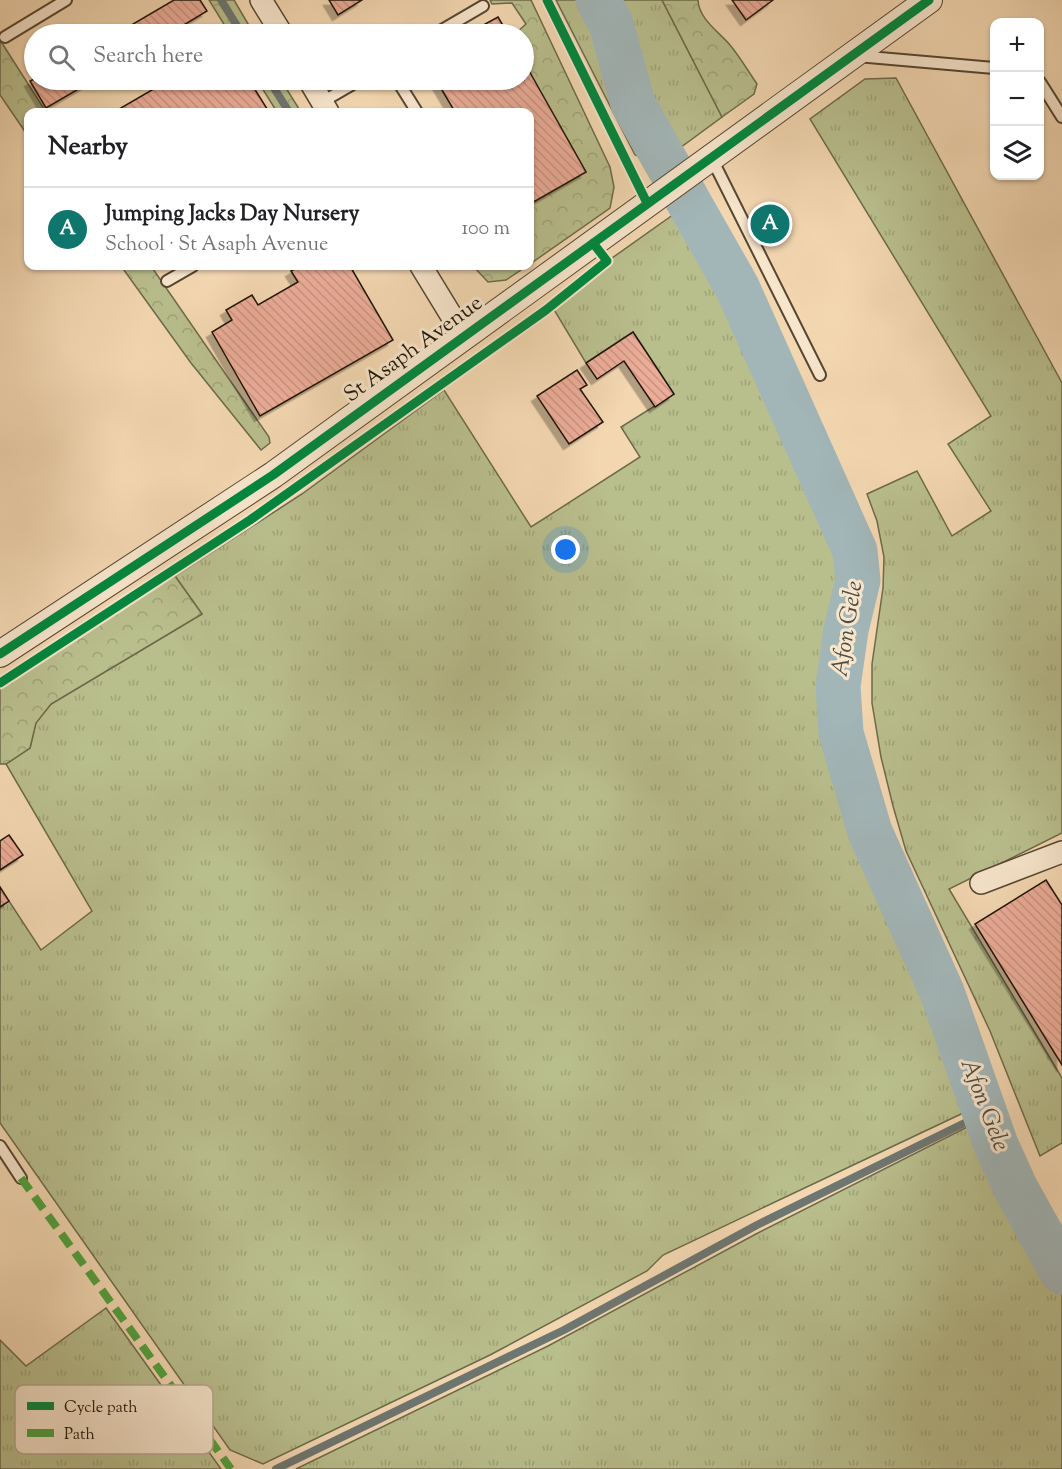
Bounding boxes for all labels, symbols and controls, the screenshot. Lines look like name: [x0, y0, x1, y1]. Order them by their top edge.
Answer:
map controls: [990, 18, 1044, 180]
button: +: [990, 18, 1044, 72]
search box: [24, 24, 534, 90]
icon: search: [45, 41, 78, 74]
text: Search here: [93, 41, 203, 73]
button: −: [990, 72, 1044, 126]
button: layers: [990, 126, 1044, 180]
text: Nearby: [48, 129, 128, 166]
text: Jumping Jacks Day Nursery: [105, 199, 359, 231]
pin: A: [750, 202, 790, 246]
text: A: [59, 215, 76, 244]
text: 100 m: [461, 215, 510, 244]
text: School · St Asaph Avenue: [105, 231, 328, 260]
street label: St Asaph Avenue: [338, 289, 490, 411]
your location: [551, 535, 580, 564]
water label: Afon Gele: [824, 579, 872, 679]
water label: Afon Gele: [951, 1054, 1017, 1156]
legend: [15, 1385, 213, 1454]
text: Cycle path: [64, 1397, 138, 1420]
text: Path: [64, 1424, 95, 1447]

